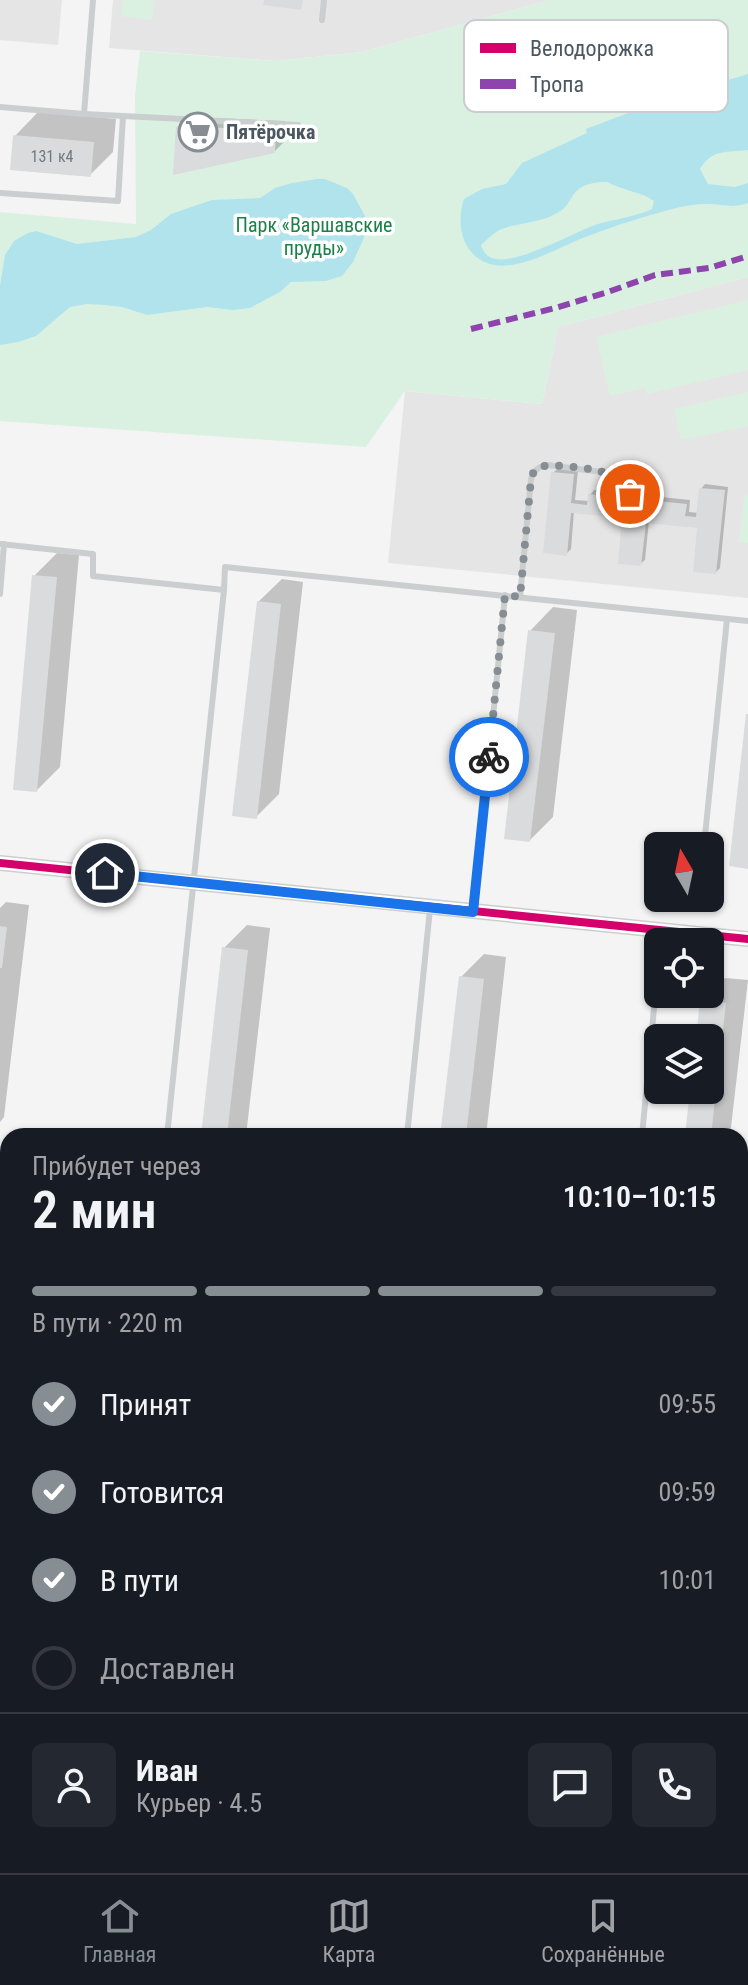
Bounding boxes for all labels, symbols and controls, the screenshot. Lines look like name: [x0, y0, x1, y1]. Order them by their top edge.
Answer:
legend: [464, 20, 728, 112]
text: Велодорожка: [530, 36, 654, 61]
text: Тропа: [530, 72, 584, 97]
supermarket icon: Пятёрочка: [177, 111, 219, 153]
place label: Пятёрочка: [226, 120, 315, 144]
house number: 131 к4: [31, 147, 74, 166]
park label: Парк «Варшавские пруды»: [236, 213, 392, 260]
pin: [596, 460, 664, 528]
icon: bag: [608, 472, 652, 516]
courier: [449, 717, 529, 797]
icon: bike: [467, 735, 511, 779]
north arrow: [644, 832, 724, 912]
map controls: [644, 832, 724, 1104]
pin: [71, 839, 139, 907]
icon: home: [83, 851, 127, 895]
button: locate: [644, 928, 724, 1008]
button: layers: [644, 1024, 724, 1104]
text: Прибудет через: [32, 1151, 201, 1181]
text: 10:10–10:15: [563, 1179, 716, 1214]
text: 2 мин: [32, 1180, 157, 1241]
text: В пути · 220 m: [32, 1308, 183, 1338]
icon: check: [32, 1382, 76, 1426]
text: Принят: [100, 1387, 191, 1422]
text: 09:55: [659, 1389, 716, 1419]
icon: check: [32, 1470, 76, 1514]
text: Готовится: [100, 1475, 224, 1510]
text: 09:59: [659, 1477, 716, 1507]
icon: check: [32, 1558, 76, 1602]
text: В пути: [100, 1563, 179, 1598]
text: 10:01: [659, 1565, 716, 1595]
text: Доставлен: [100, 1651, 235, 1686]
button: person: [32, 1743, 116, 1827]
button: chat: [528, 1743, 612, 1827]
button: phone: [632, 1743, 716, 1827]
text: Иван: [136, 1753, 198, 1788]
text: Курьер · 4.5: [136, 1788, 262, 1818]
tab: Главная: [83, 1894, 156, 1967]
tab: Карта: [323, 1894, 375, 1967]
tab: Сохранённые: [541, 1894, 665, 1967]

